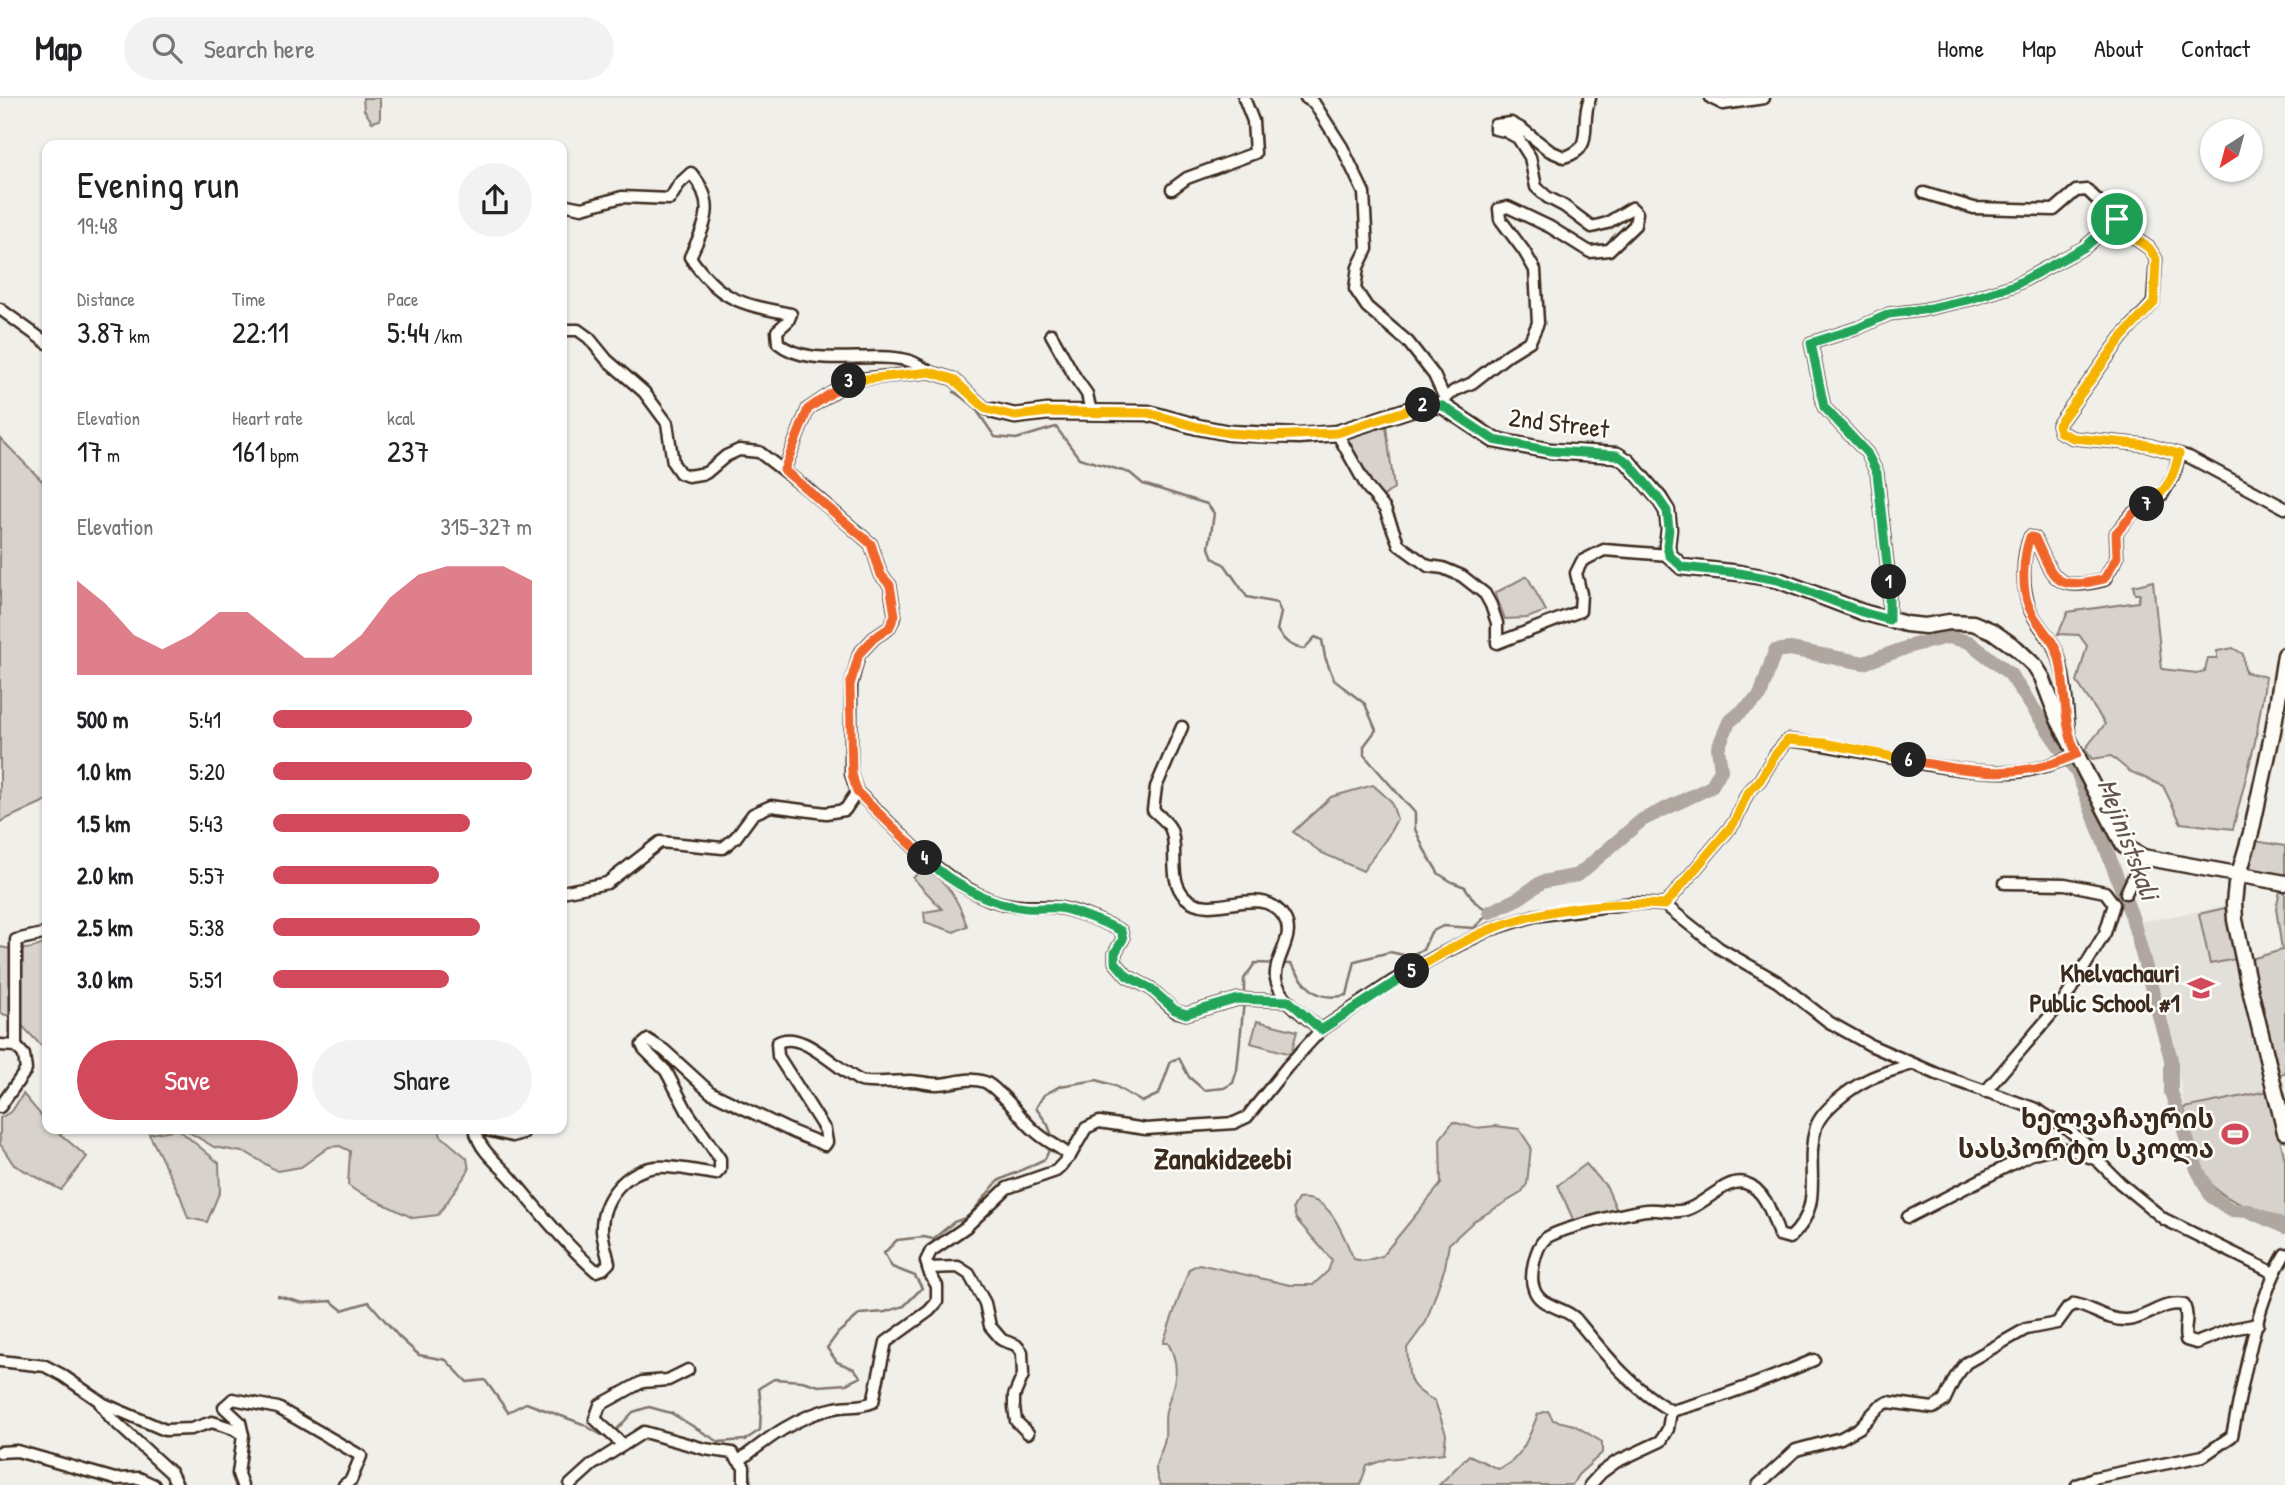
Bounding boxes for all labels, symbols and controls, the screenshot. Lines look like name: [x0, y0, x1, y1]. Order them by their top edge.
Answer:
search box: [124, 17, 614, 80]
text: Map: [35, 26, 82, 70]
icon: search: [148, 29, 186, 67]
text: Search here: [204, 31, 315, 66]
text: Home: [1937, 32, 1984, 64]
text: Map: [2022, 32, 2056, 64]
text: About: [2094, 32, 2143, 64]
text: Contact: [2181, 32, 2250, 64]
north arrow: [2200, 119, 2263, 182]
map controls: [2200, 119, 2263, 182]
text: Evening run: [77, 158, 240, 210]
button: share: [458, 163, 532, 237]
pin: [2087, 189, 2147, 249]
icon: arrive: [2098, 200, 2136, 238]
text: 19:48: [77, 210, 118, 241]
text: Distance: [77, 286, 135, 312]
text: Time: [232, 286, 266, 312]
text: Pace: [387, 286, 419, 312]
text: 3.87: [77, 312, 125, 352]
text: 22:11: [232, 312, 289, 352]
text: 5:44: [387, 312, 429, 352]
text: km: [125, 323, 150, 349]
text: /km: [429, 323, 462, 349]
pin: 3: [832, 364, 866, 398]
text: 3: [844, 367, 853, 393]
pin: 2: [1406, 388, 1440, 422]
text: 2: [1418, 391, 1427, 417]
street label: 2nd Street: [1507, 399, 1612, 446]
text: Elevation: [77, 405, 140, 431]
text: Heart rate: [232, 405, 303, 431]
text: kcal: [387, 405, 415, 431]
text: 17: [77, 431, 103, 471]
text: 161: [232, 431, 266, 471]
text: 237: [387, 431, 429, 471]
text: m: [103, 442, 120, 468]
text: bpm: [266, 442, 299, 468]
pin: 7: [2130, 486, 2164, 522]
text: 7: [2142, 490, 2151, 516]
text: Elevation: [77, 511, 153, 542]
text: 315–327 m: [441, 511, 532, 542]
pin: 1: [1871, 564, 1906, 600]
text: 1: [1885, 568, 1892, 594]
text: 500 m: [77, 704, 128, 735]
text: 5:41: [189, 704, 221, 735]
pin: 6: [1892, 742, 1926, 778]
text: 6: [1905, 746, 1912, 772]
text: 1.0 km: [77, 756, 131, 787]
text: 5:20: [189, 756, 225, 787]
water label: Mejinistskali: [2088, 773, 2170, 908]
text: 1.5 km: [77, 808, 130, 839]
text: 5:43: [189, 808, 223, 839]
pin: 4: [908, 840, 942, 876]
text: 4: [921, 844, 928, 870]
text: 2.0 km: [77, 860, 133, 891]
text: 5:57: [189, 860, 225, 891]
text: 2.5 km: [77, 912, 133, 943]
text: 5:38: [189, 912, 224, 943]
pin: 5: [1394, 954, 1430, 988]
place label: Khelvachauri Public School #1: [2029, 955, 2180, 1020]
text: 5: [1407, 957, 1416, 983]
text: 3.0 km: [77, 964, 133, 995]
text: 5:51: [189, 964, 222, 995]
school or university icon: Khelvachauri Public School #1: [2186, 973, 2216, 1003]
button: Save: [77, 1040, 298, 1120]
button: Share: [312, 1040, 532, 1120]
place label: ხელვაჩაურის სასპორტო სკოლა: [1958, 1101, 2214, 1166]
sports icon: ხელვაჩაურის სასპორტო სკოლა: [2220, 1119, 2250, 1149]
district label: Zanakidzeebi: [1154, 1138, 1292, 1178]

